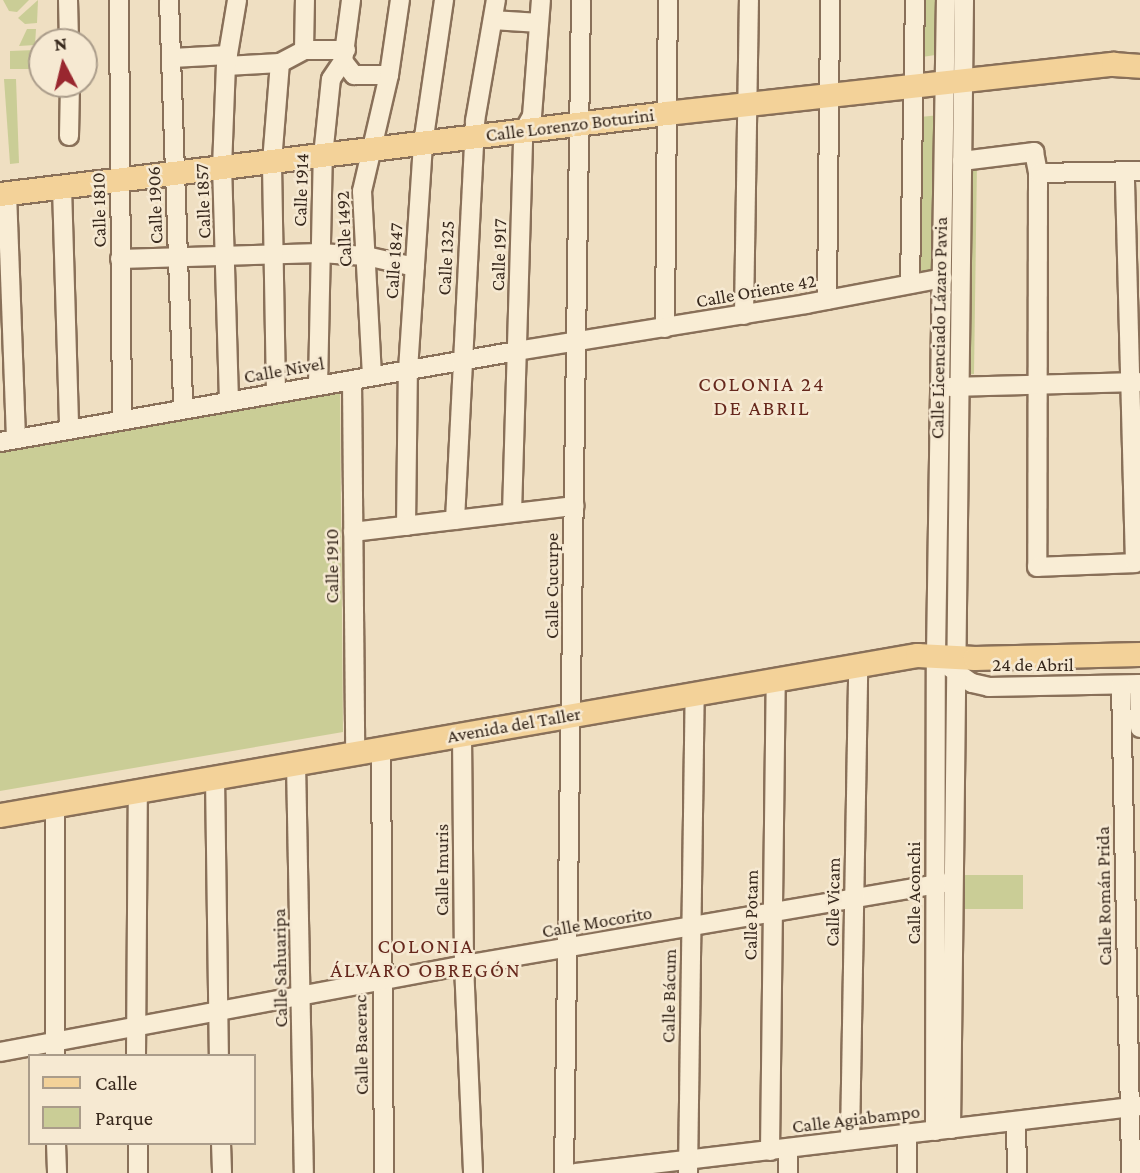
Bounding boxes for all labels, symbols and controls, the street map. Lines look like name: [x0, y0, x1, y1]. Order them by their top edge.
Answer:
north arrow: [28, 28, 98, 98]
text: N: [53, 32, 68, 55]
street label: Calle Lorenzo Boturini: [484, 103, 656, 147]
street label: Calle 1914: [288, 153, 314, 227]
street label: Calle 1857: [190, 163, 216, 239]
street label: Calle 1906: [142, 166, 168, 244]
street label: Calle 1810: [87, 172, 111, 248]
street label: Calle 1492: [331, 191, 357, 267]
street label: Calle Licenciado Lázaro Pavia: [926, 217, 952, 439]
street label: Calle 1917: [486, 218, 512, 292]
street label: Calle 1325: [433, 220, 459, 296]
street label: Calle 1847: [380, 222, 408, 300]
street label: Calle Oriente 42: [694, 269, 818, 313]
street label: Calle Nivel: [242, 352, 326, 388]
district label: COLONIA 24 DE ABRIL: [699, 371, 825, 421]
street label: Calle 1910: [321, 529, 343, 603]
street label: Calle Cucurpe: [541, 533, 563, 639]
street label: 24 de Abril: [992, 654, 1074, 676]
street label: Avenida del Taller: [445, 702, 583, 748]
street label: Calle Imuris: [431, 824, 453, 916]
street label: Calle Román Prida: [1091, 826, 1117, 966]
street label: Calle Aconchi: [903, 842, 925, 944]
street label: Calle Vicam: [821, 857, 845, 947]
street label: Calle Potam: [739, 869, 763, 961]
street label: Calle Mocorito: [540, 901, 654, 943]
street label: Calle Sahuaripa: [268, 908, 292, 1028]
district label: COLONIA ÁLVARO OBREGÓN: [332, 933, 520, 983]
street label: Calle Bácum: [657, 949, 681, 1043]
street label: Calle Bacerac: [349, 995, 373, 1095]
legend: [28, 1054, 256, 1145]
text: Calle: [95, 1071, 137, 1095]
street label: Calle Agiabampo: [791, 1100, 921, 1138]
text: Parque: [95, 1106, 153, 1130]

